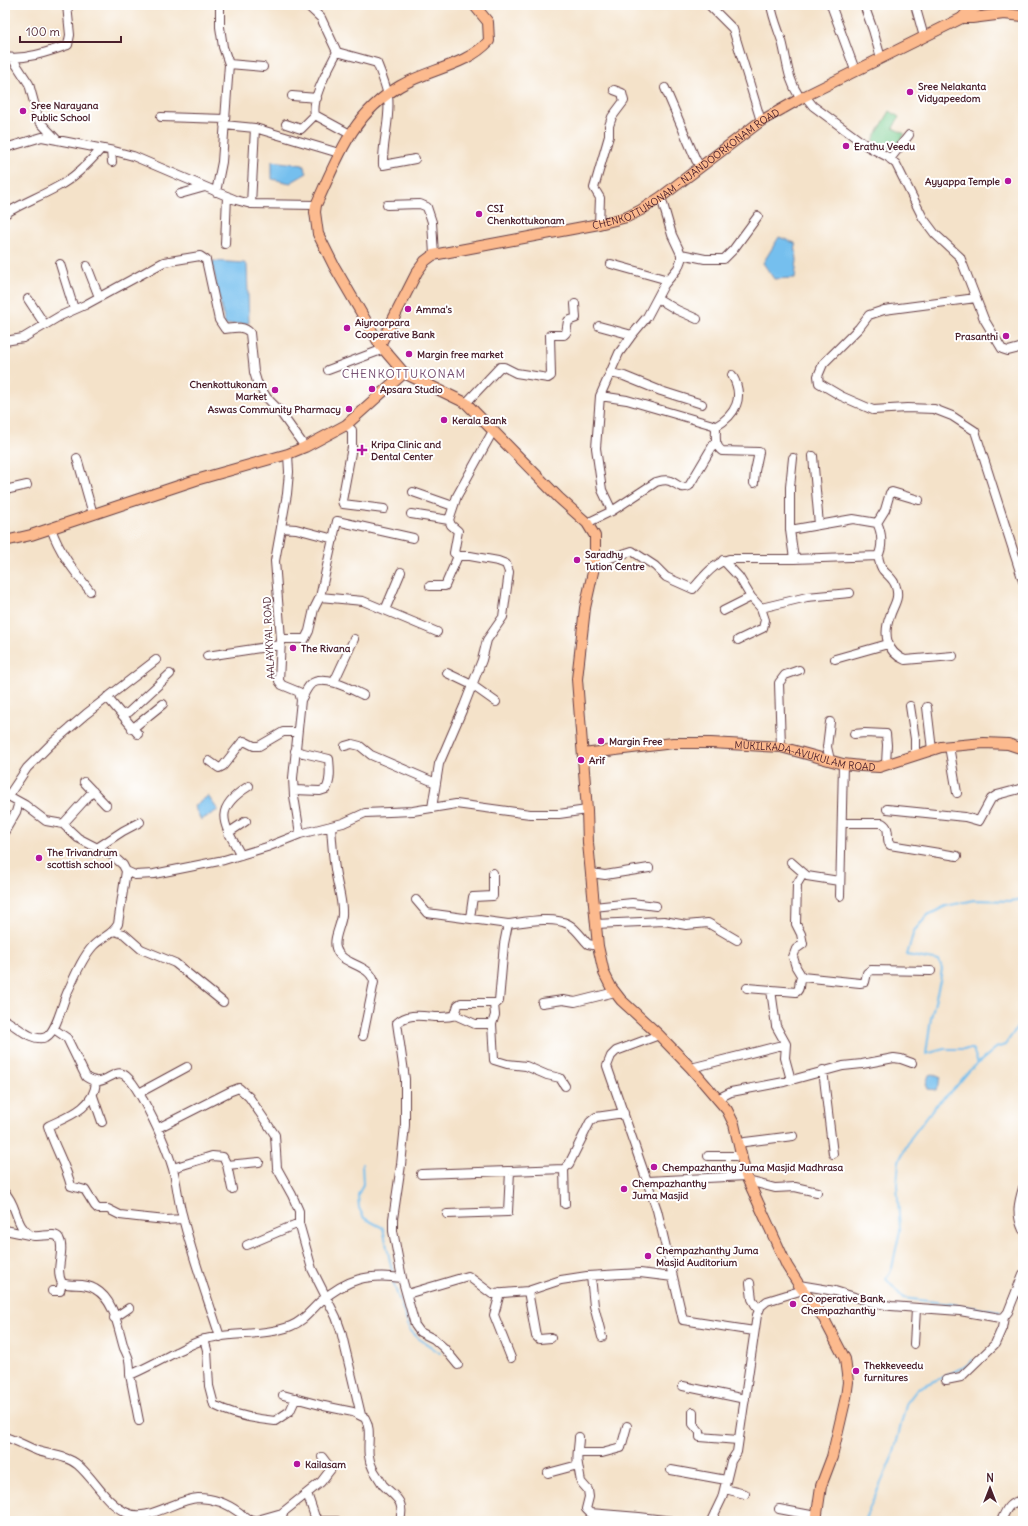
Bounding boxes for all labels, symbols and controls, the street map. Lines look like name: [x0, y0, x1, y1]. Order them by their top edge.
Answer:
scale bar: [20, 18, 121, 44]
text: 100 m: [26, 24, 60, 39]
place label: Sree Nelakanta Vidyapeedom: [918, 80, 986, 105]
marker: Sree Nelakanta Vidyapeedom: [905, 87, 915, 97]
place label: Sree Narayana Public School: [31, 99, 99, 124]
street label: CHENKOTTUKONAM - NJANDOORKONAM ROAD: [591, 105, 782, 232]
marker: Sree Narayana Public School: [18, 106, 28, 116]
place label: Erathu Veedu: [854, 140, 915, 153]
marker: Erathu Veedu: [841, 141, 851, 151]
place label: Ayyappa Temple: [925, 175, 1001, 188]
marker: Ayyappa Temple: [1003, 176, 1013, 186]
place label: CSI Chenkottukonam: [487, 202, 565, 227]
marker: CSI Chenkottukonam: [474, 209, 484, 219]
place label: Amma's: [416, 303, 453, 316]
marker: Amma's: [403, 304, 413, 314]
place label: Aiyroorpara Cooperative Bank: [355, 316, 435, 341]
marker: Aiyroorpara Cooperative Bank: [342, 323, 352, 333]
place label: Prasanthi: [955, 330, 998, 343]
marker: Prasanthi: [1001, 331, 1011, 341]
place label: Margin free market: [417, 348, 504, 361]
marker: Margin free market: [404, 349, 414, 359]
district label: CHENKOTTUKONAM: [342, 366, 466, 381]
place label: Chenkottukonam Market: [189, 378, 268, 403]
place label: Apsara Studio: [380, 383, 443, 396]
marker: Apsara Studio: [367, 384, 377, 394]
marker: Chenkottukonam Market: [270, 385, 280, 395]
place label: Aswas Community Pharmacy: [208, 403, 341, 416]
marker: Aswas Community Pharmacy: [344, 404, 354, 414]
place label: Kerala Bank: [452, 414, 506, 427]
marker: Kerala Bank: [439, 415, 449, 425]
place label: Kripa Clinic and Dental Center: [371, 438, 441, 463]
marker: Kripa Clinic and Dental Center: [356, 444, 368, 456]
place label: Saradhy Tution Centre: [585, 548, 645, 573]
marker: Saradhy Tution Centre: [572, 555, 582, 565]
street label: AALAYKYAL ROAD: [260, 596, 278, 680]
place label: The Rivana: [301, 642, 351, 655]
marker: The Rivana: [288, 643, 298, 653]
place label: Margin Free: [609, 735, 663, 748]
marker: Margin Free: [596, 736, 606, 746]
street label: MUKILKADA-AVUKULAM ROAD: [734, 738, 876, 773]
place label: Arif: [589, 754, 606, 767]
marker: Arif: [576, 755, 586, 765]
place label: The Trivandrum scottish school: [47, 846, 118, 871]
marker: The Trivandrum scottish school: [34, 853, 44, 863]
place label: Chempazhanthy Juma Masjid Madhrasa: [662, 1161, 843, 1174]
marker: Chempazhanthy Juma Masjid Madhrasa: [649, 1162, 659, 1172]
place label: Chempazhanthy Juma Masjid: [632, 1177, 707, 1202]
marker: Chempazhanthy Juma Masjid: [619, 1184, 629, 1194]
place label: Chempazhanthy Juma Masjid Auditorium: [656, 1244, 759, 1269]
marker: Chempazhanthy Juma Masjid Auditorium: [643, 1251, 653, 1261]
place label: Co operative Bank, Chempazhanthy: [801, 1292, 885, 1317]
marker: Co operative Bank, Chempazhanthy: [788, 1299, 798, 1309]
place label: Thekkeveedu furnitures: [863, 1359, 923, 1384]
marker: Thekkeveedu furnitures: [851, 1366, 861, 1376]
place label: Kailasam: [305, 1458, 346, 1471]
marker: Kailasam: [292, 1459, 302, 1469]
north arrow: [970, 1468, 1010, 1508]
text: N: [986, 1471, 994, 1485]

